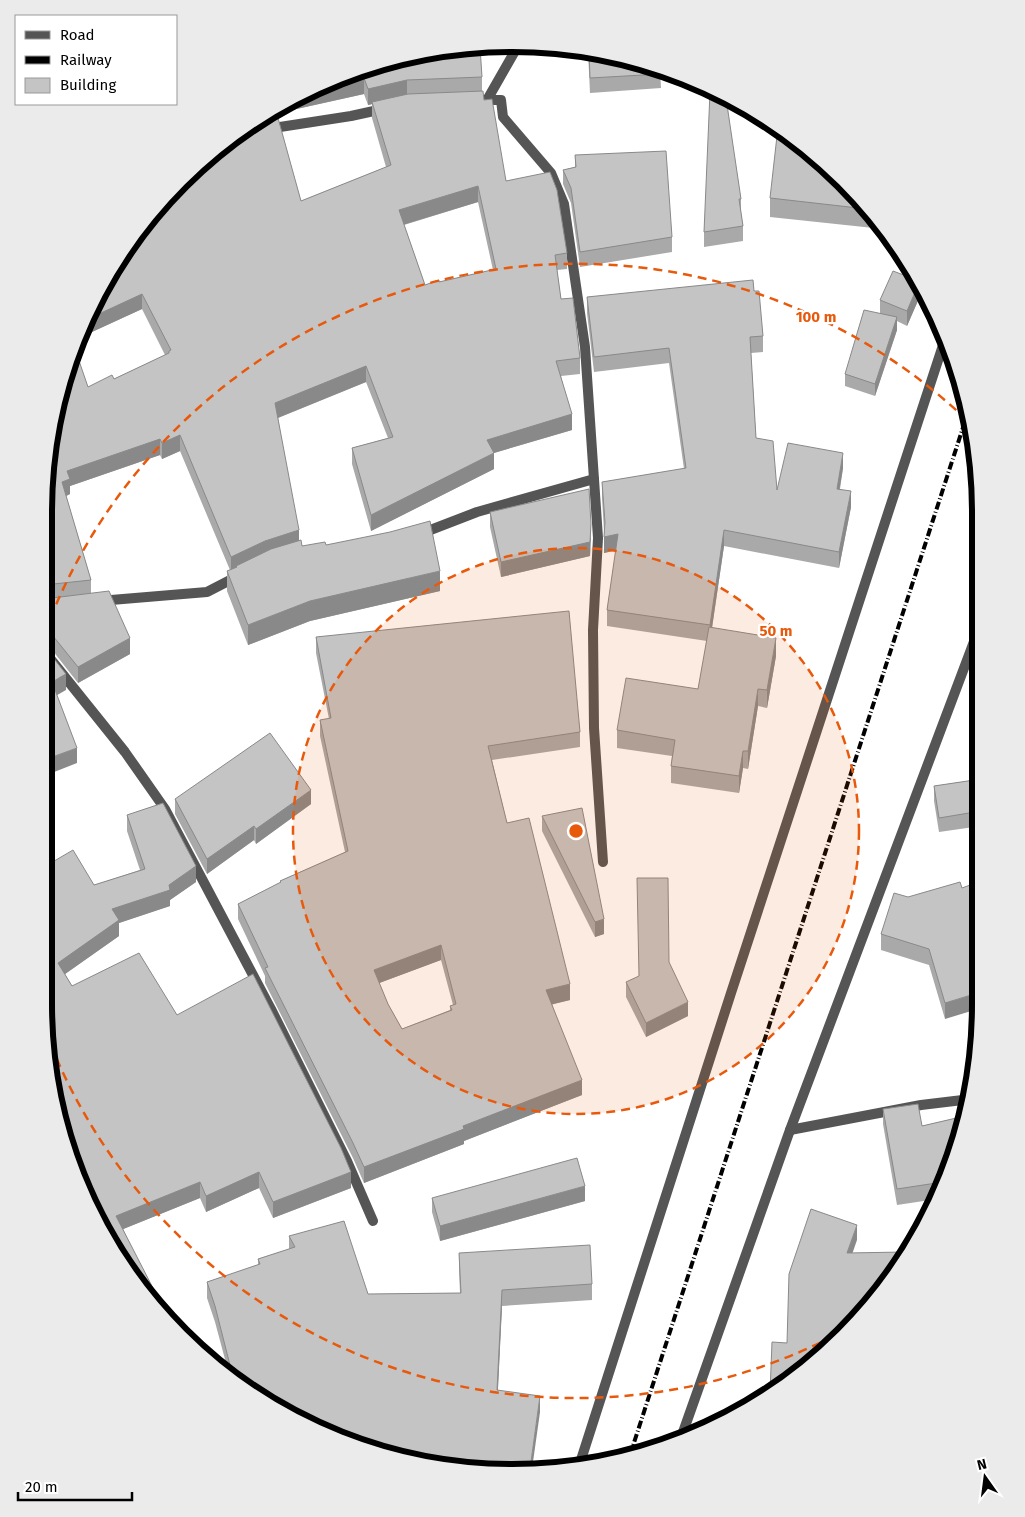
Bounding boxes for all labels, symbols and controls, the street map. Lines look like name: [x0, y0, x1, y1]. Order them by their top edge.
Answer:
legend: [15, 15, 178, 105]
text: Road: [60, 26, 95, 44]
text: Railway: [60, 51, 112, 69]
text: Building: [60, 76, 116, 94]
text: 100 m: [796, 308, 836, 326]
text: 50 m: [759, 622, 793, 640]
centre of rings: [567, 822, 585, 840]
north arrow: [960, 1452, 1010, 1502]
text: N: [975, 1455, 989, 1474]
scale bar: [18, 1470, 131, 1502]
text: 20 m: [25, 1478, 58, 1496]

